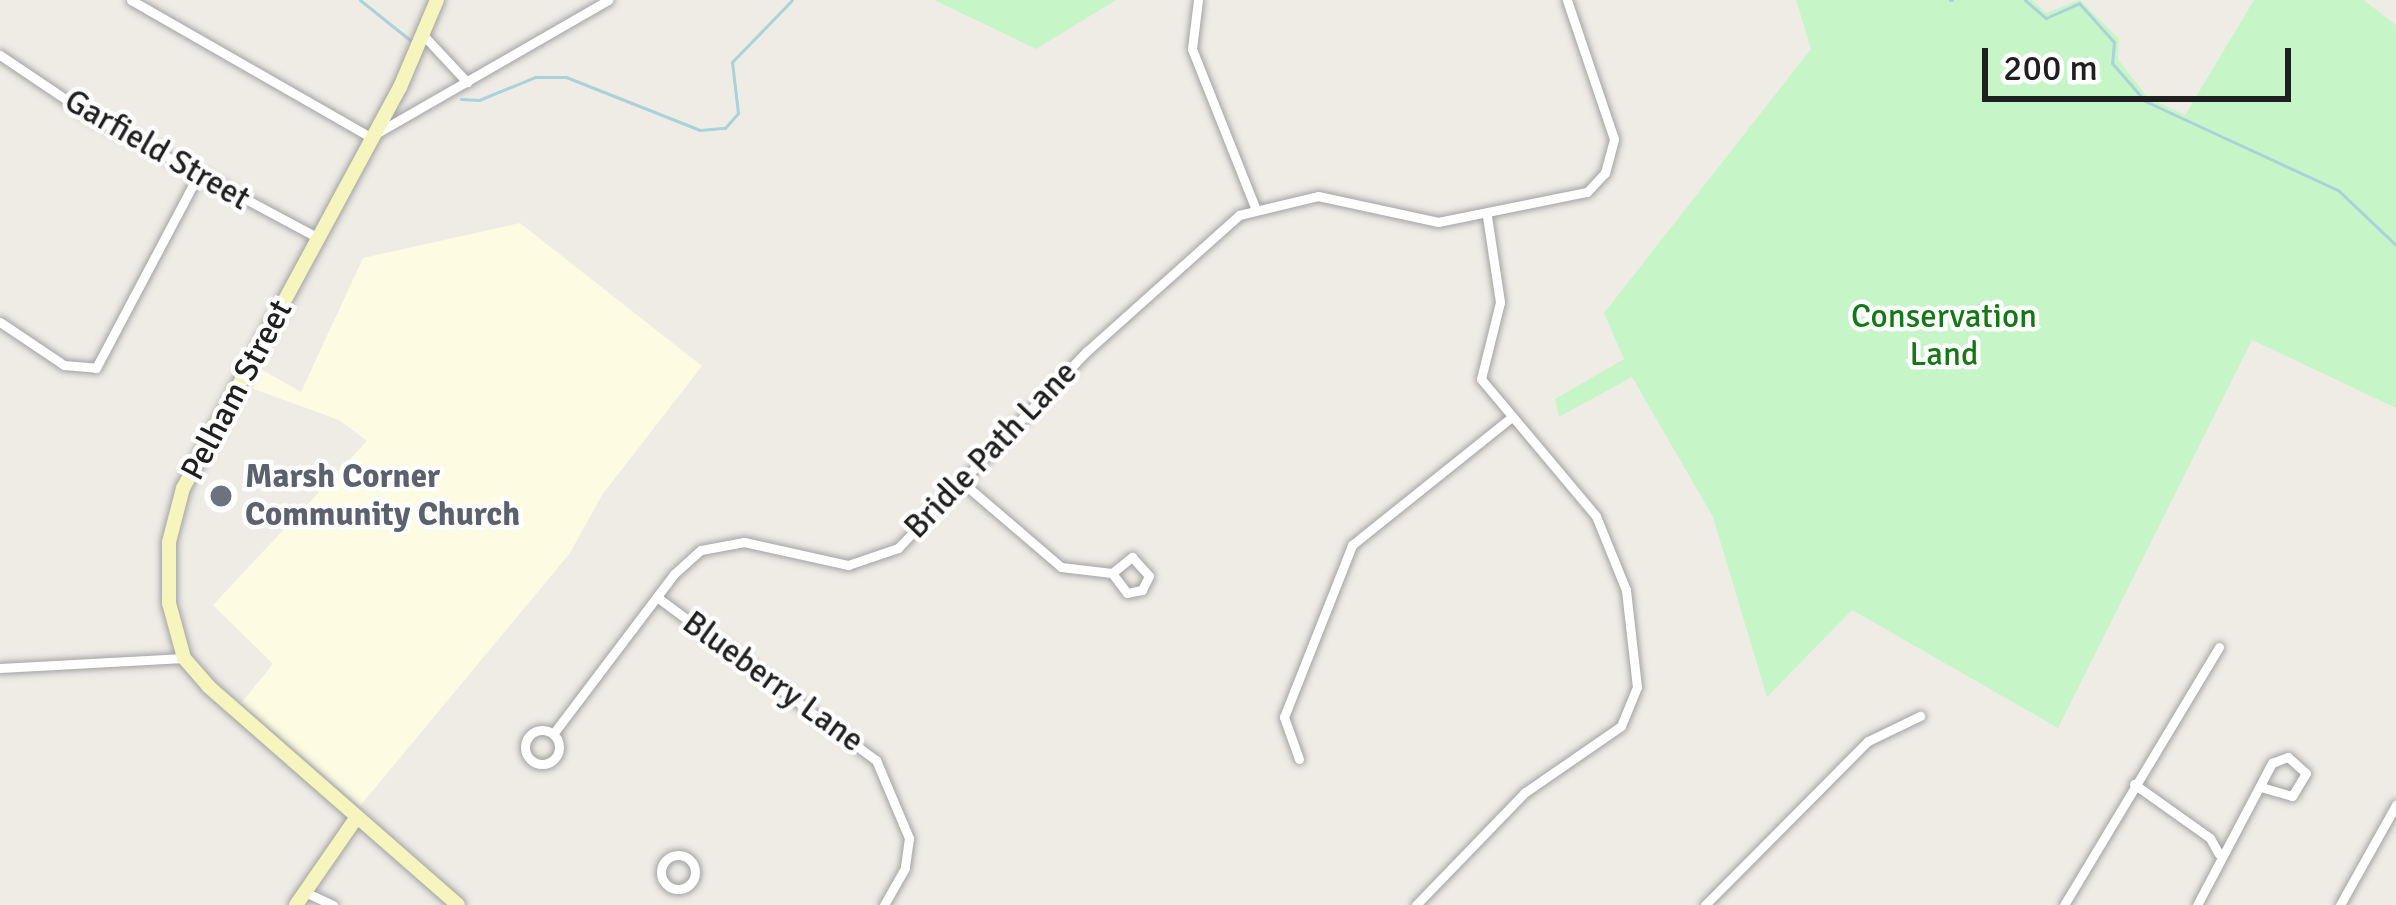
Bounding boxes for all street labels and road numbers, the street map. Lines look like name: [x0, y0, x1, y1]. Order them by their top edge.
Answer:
street label: Garfield Street: [57, 81, 257, 219]
street label: Pelham Street: [173, 293, 301, 487]
street label: Bridle Path Lane: [897, 353, 1085, 547]
street label: Blueberry Lane: [675, 603, 871, 761]

